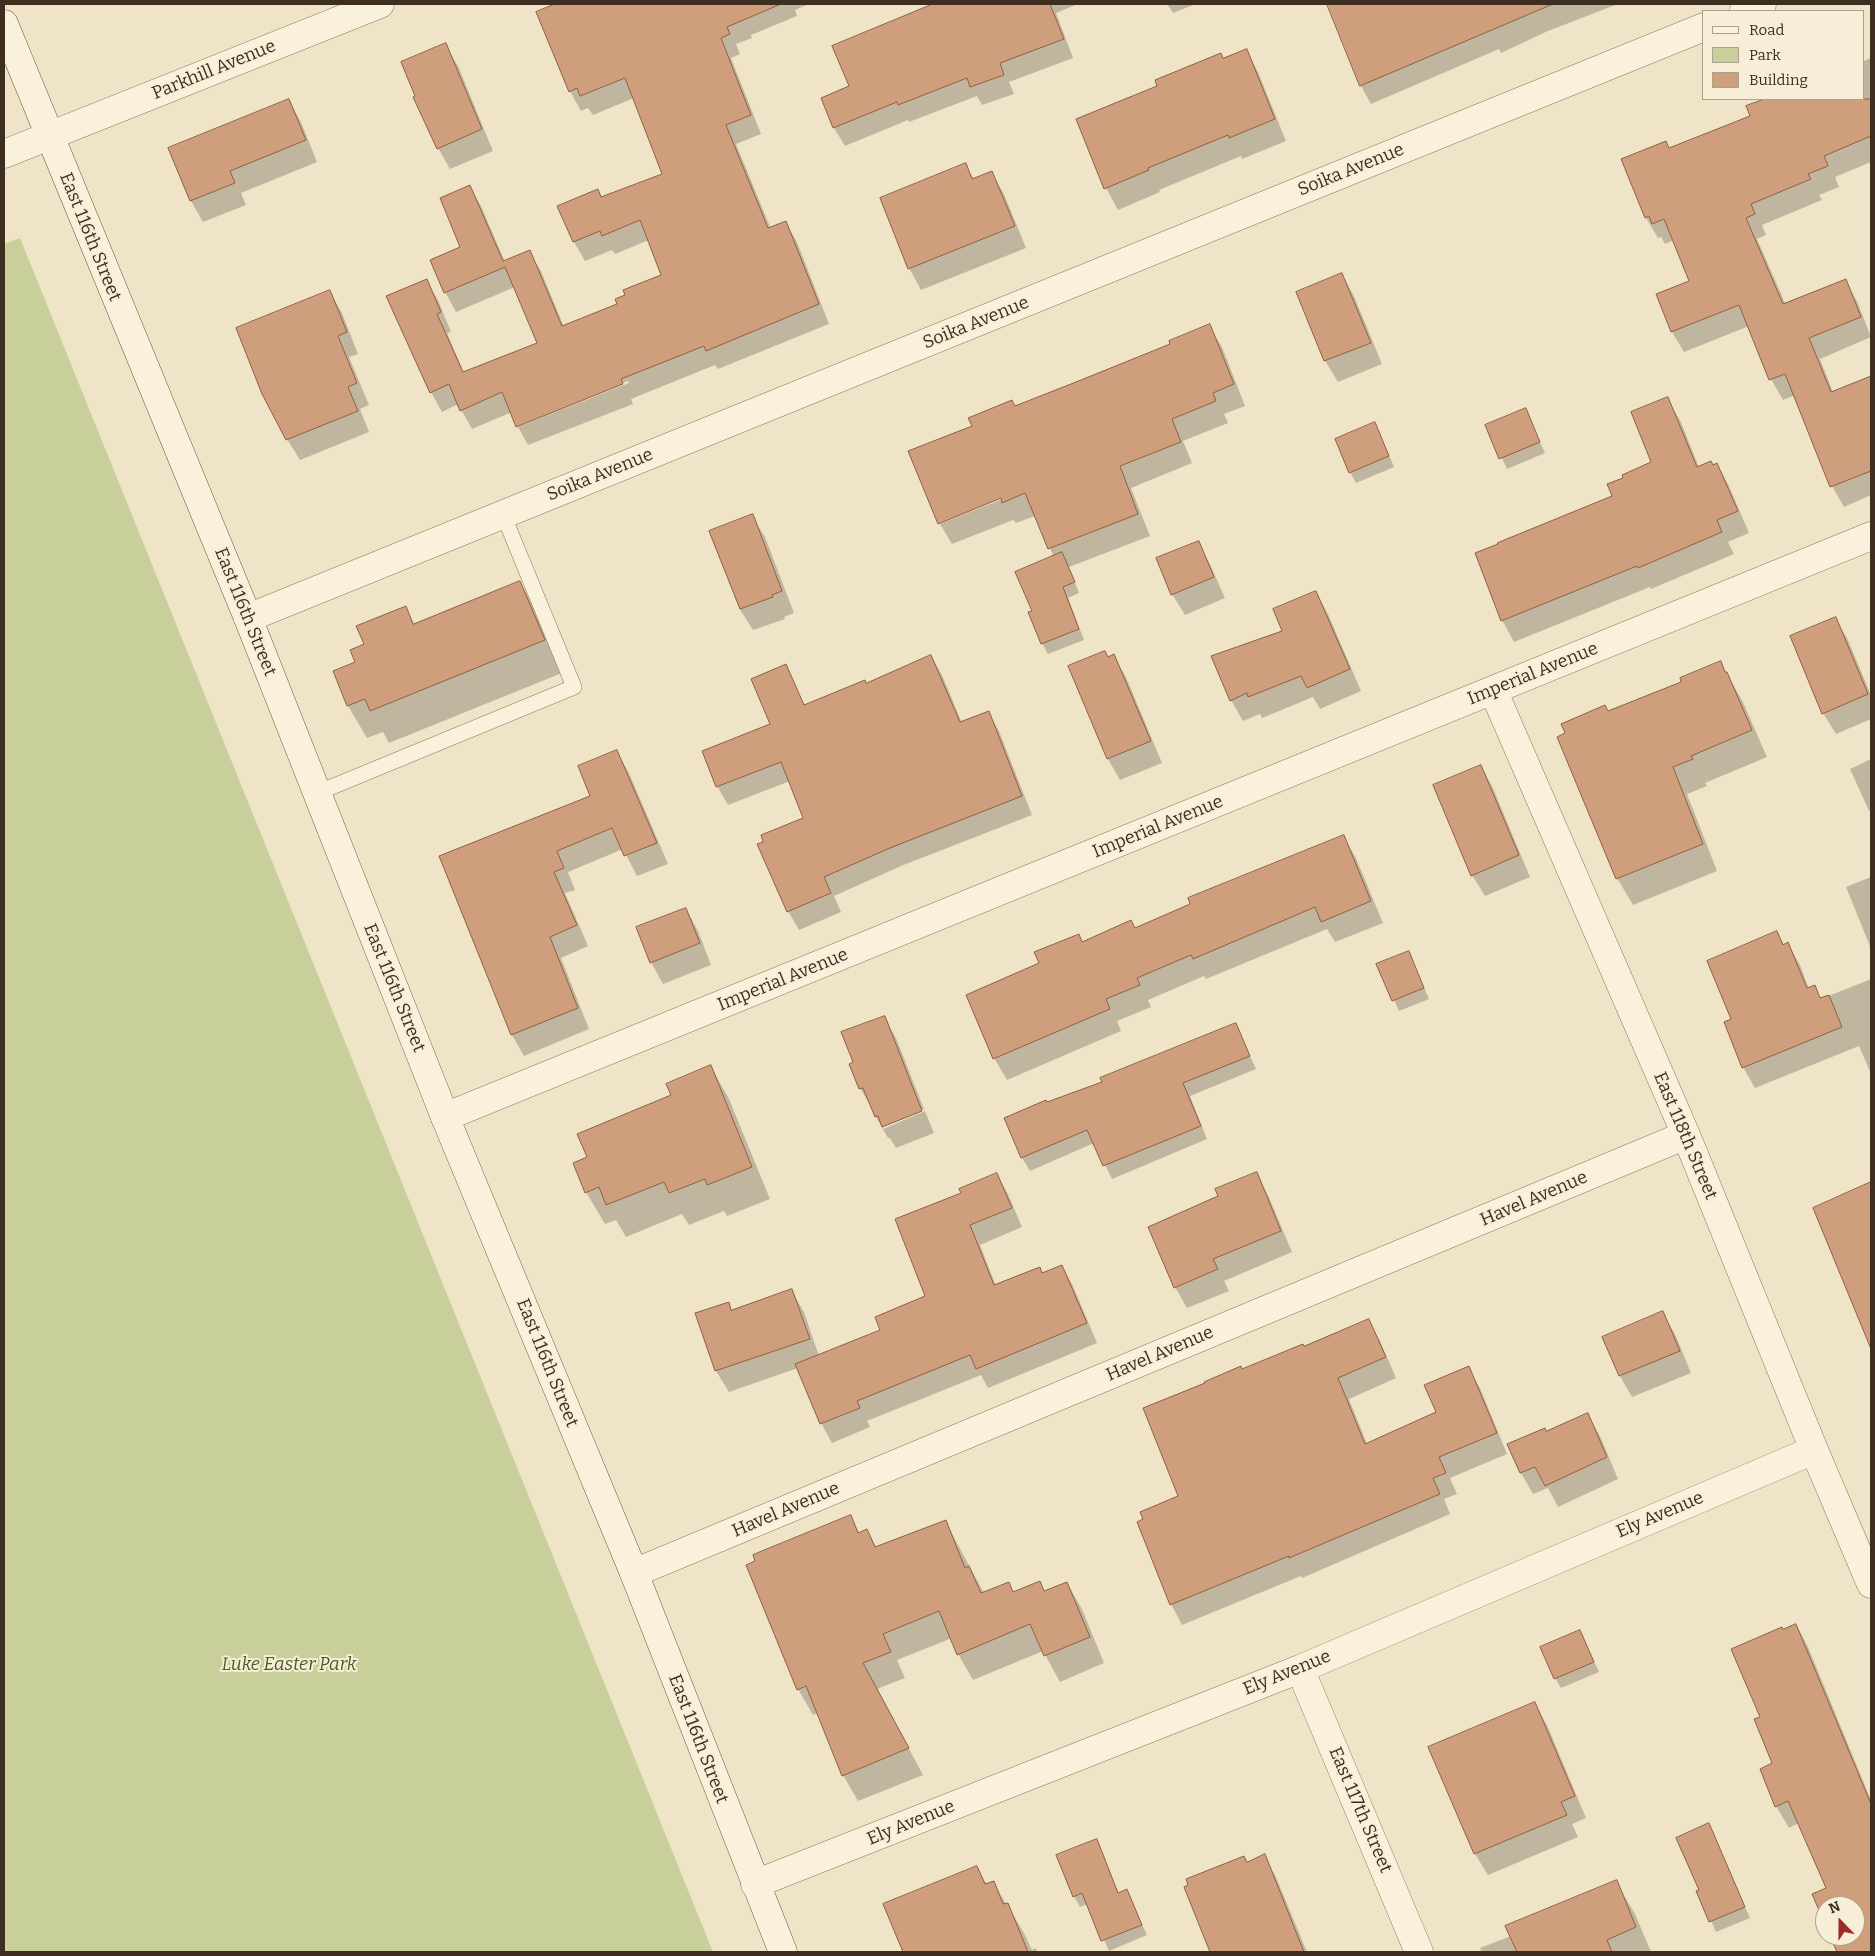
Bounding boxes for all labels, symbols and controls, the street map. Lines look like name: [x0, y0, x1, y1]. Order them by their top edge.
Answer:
legend: [1702, 10, 1865, 100]
text: Road: [1749, 21, 1784, 39]
street label: Parkhill Avenue: [149, 35, 279, 105]
text: Park: [1749, 46, 1781, 64]
text: Building: [1749, 71, 1808, 89]
street label: Soika Avenue: [1295, 139, 1407, 201]
street label: East 116th Street: [54, 170, 126, 304]
street label: Soika Avenue: [920, 292, 1032, 354]
street label: Soika Avenue: [544, 444, 656, 506]
street label: East 116th Street: [209, 545, 281, 679]
street label: Imperial Avenue: [1465, 638, 1601, 710]
street label: Imperial Avenue: [1090, 791, 1226, 863]
street label: East 116th Street: [358, 921, 430, 1055]
street label: Imperial Avenue: [715, 944, 851, 1016]
street label: East 118th Street: [1648, 1069, 1722, 1203]
street label: Havel Avenue: [1477, 1167, 1591, 1231]
street label: East 116th Street: [511, 1296, 583, 1430]
street label: Havel Avenue: [1103, 1322, 1217, 1386]
street label: Havel Avenue: [729, 1478, 843, 1542]
street label: Ely Avenue: [1613, 1487, 1707, 1543]
street label: Ely Avenue: [1240, 1646, 1334, 1700]
park label: Luke Easter Park: [221, 1654, 357, 1676]
street label: East 116th Street: [663, 1671, 733, 1807]
street label: East 117th Street: [1324, 1744, 1396, 1876]
street label: Ely Avenue: [864, 1796, 958, 1850]
north arrow: [1815, 1896, 1865, 1946]
text: N: [1826, 1898, 1843, 1917]

